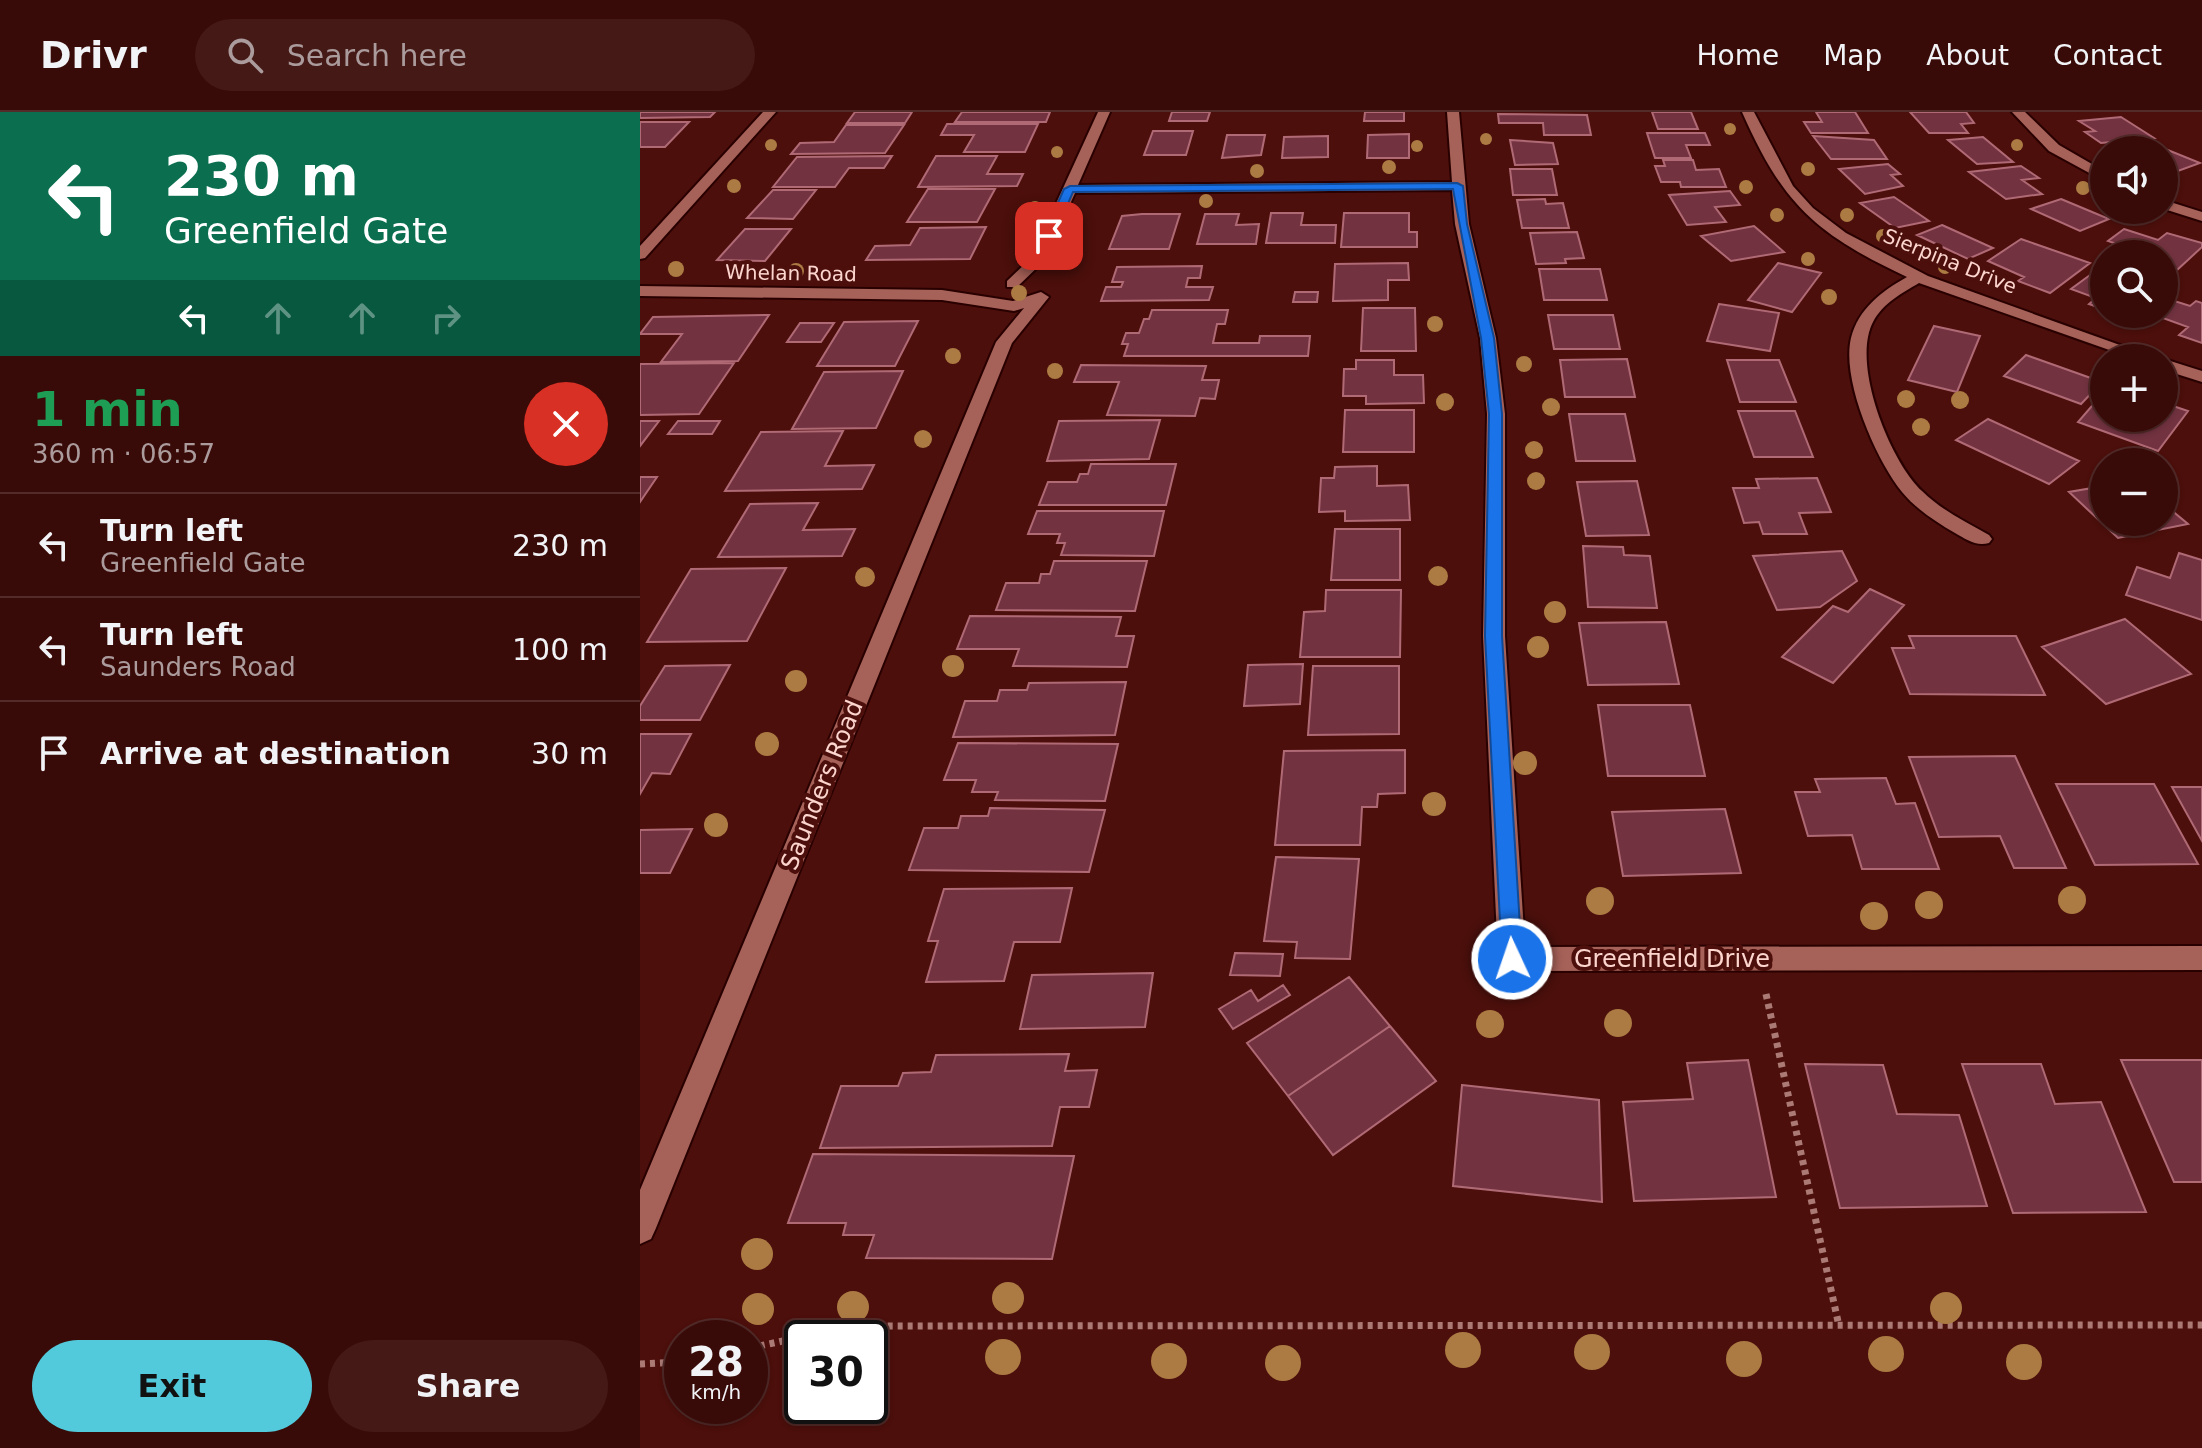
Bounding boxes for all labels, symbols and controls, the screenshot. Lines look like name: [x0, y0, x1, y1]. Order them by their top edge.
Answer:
search box: [195, 19, 755, 91]
text: Drivr: [40, 33, 147, 77]
icon: search: [223, 33, 267, 77]
text: Search here: [287, 38, 467, 73]
text: Home: [1696, 39, 1779, 72]
text: Map: [1823, 39, 1882, 72]
text: About: [1926, 39, 2009, 72]
text: Contact: [2053, 39, 2162, 72]
map controls: [2090, 136, 2178, 536]
button: sound: [2090, 136, 2178, 224]
text: 230 m: [164, 143, 359, 208]
icon: left: [32, 144, 136, 248]
pin: [1015, 202, 1083, 270]
text: Greenfield Gate: [164, 210, 448, 251]
icon: arrive: [1027, 214, 1071, 258]
street label: Sierpina Drive: [1880, 223, 2020, 299]
button: search: [2090, 240, 2178, 328]
street label: Whelan Road: [725, 260, 857, 286]
icon: left: [172, 296, 216, 340]
icon: ahead: [256, 296, 300, 340]
icon: ahead: [340, 296, 384, 340]
icon: right: [424, 296, 468, 340]
button: +: [2090, 344, 2178, 432]
text: 1 min: [32, 381, 183, 437]
button: close: [524, 382, 608, 466]
text: 360 m · 06:57: [32, 439, 215, 469]
button: −: [2090, 448, 2178, 536]
text: Turn left: [100, 513, 243, 548]
icon: left: [32, 523, 76, 567]
text: 230 m: [512, 528, 608, 563]
text: Greenfield Gate: [100, 548, 305, 578]
text: Turn left: [100, 617, 243, 652]
icon: left: [32, 627, 76, 671]
text: 100 m: [512, 632, 608, 667]
text: Saunders Road: [100, 652, 296, 682]
street label: Saunders Road: [775, 696, 869, 874]
icon: arrive: [32, 731, 76, 775]
text: Arrive at destination: [100, 736, 451, 771]
text: 30 m: [531, 736, 608, 771]
position arrow: [1470, 917, 1554, 1001]
street label: Greenfield Drive: [1574, 945, 1770, 973]
speed limit sign: 30: [784, 1320, 888, 1424]
text: 28: [688, 1339, 744, 1385]
button: Exit: [32, 1340, 312, 1432]
button: Share: [328, 1340, 608, 1432]
text: km/h: [691, 1380, 741, 1404]

